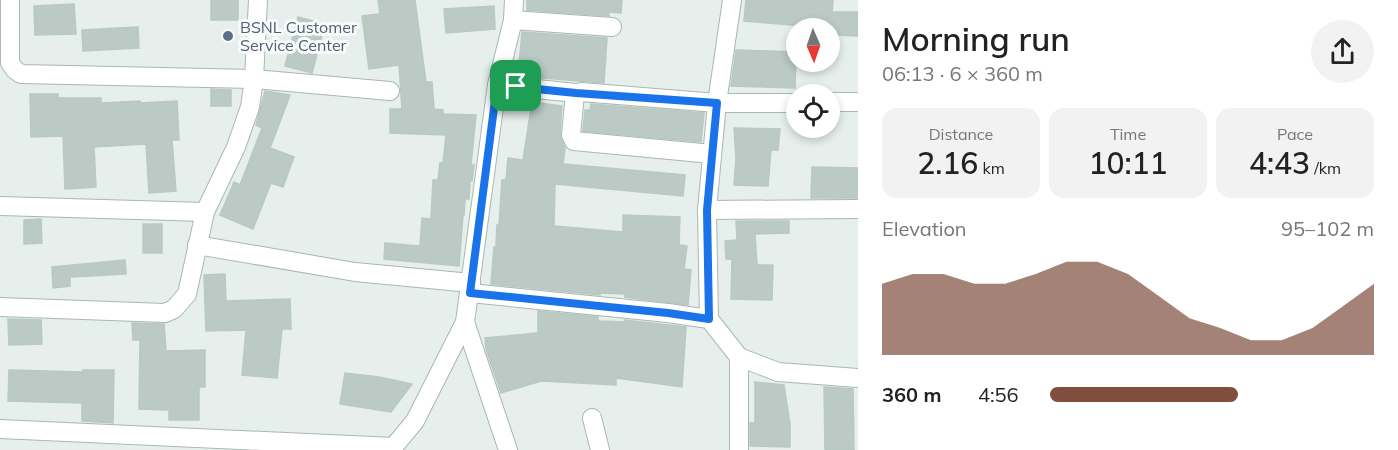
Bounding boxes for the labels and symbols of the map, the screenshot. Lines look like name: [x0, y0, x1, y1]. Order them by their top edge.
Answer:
place label: BSNL Customer Service Center: [240, 17, 357, 55]
north arrow: [786, 18, 840, 72]
marker: BSNL Customer Service Center: [221, 29, 235, 43]
pin: [490, 60, 541, 111]

